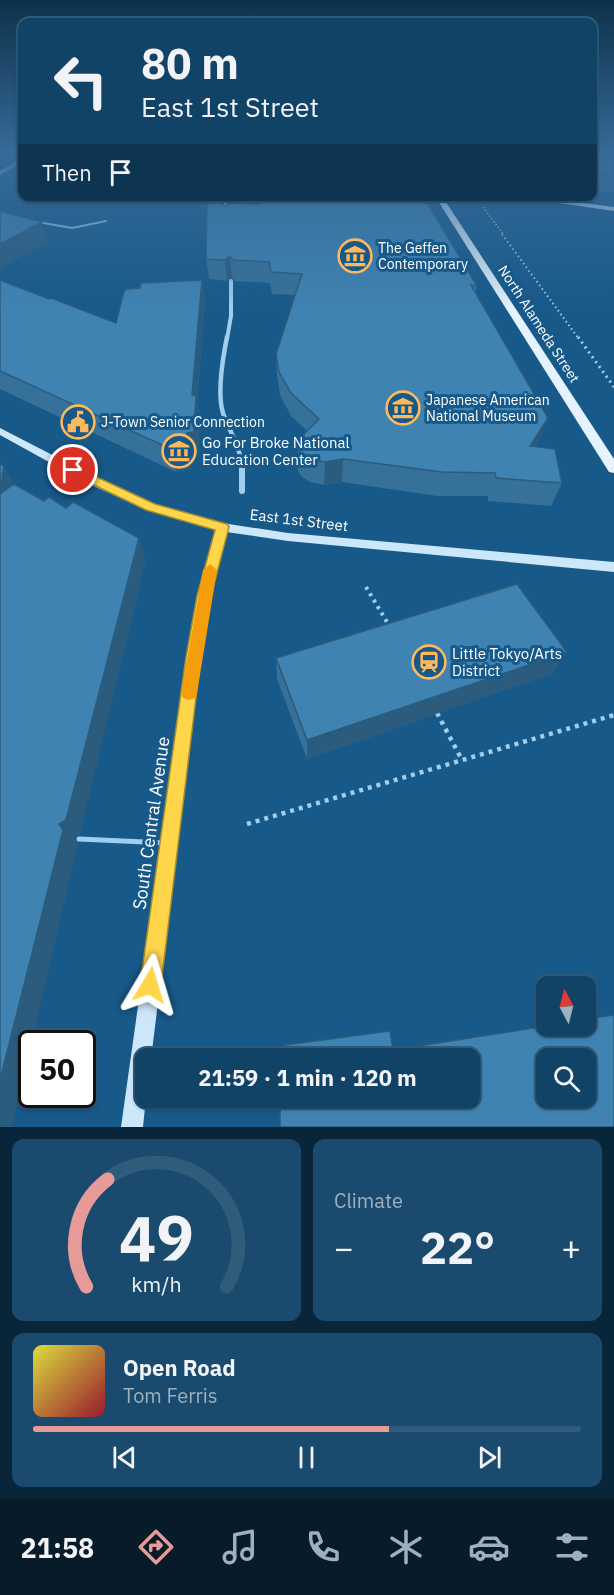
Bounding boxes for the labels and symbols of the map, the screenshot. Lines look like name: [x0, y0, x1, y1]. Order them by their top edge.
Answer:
museum icon: The Geffen Contemporary: [337, 238, 373, 274]
place label: The Geffen Contemporary: [378, 239, 468, 273]
street label: North Alameda Street: [494, 262, 584, 386]
museum icon: Japanese American National Museum: [385, 390, 421, 426]
place label: Japanese American National Museum: [426, 391, 550, 425]
public building icon: J-Town Senior Connection: [60, 404, 96, 440]
place label: J-Town Senior Connection: [101, 413, 265, 431]
museum icon: Go For Broke National Education Center: [161, 433, 197, 469]
place label: Go For Broke National Education Center: [202, 433, 350, 469]
pin: [47, 444, 98, 495]
street label: East 1st Street: [249, 505, 349, 535]
station icon: Little Tokyo/Arts District: [411, 644, 447, 680]
place label: Little Tokyo/Arts District: [452, 644, 562, 680]
street label: South Central Avenue: [127, 735, 175, 911]
position arrow: [118, 953, 182, 1017]
north arrow: [536, 976, 596, 1036]
speed limit sign: 50: [18, 1030, 96, 1108]

